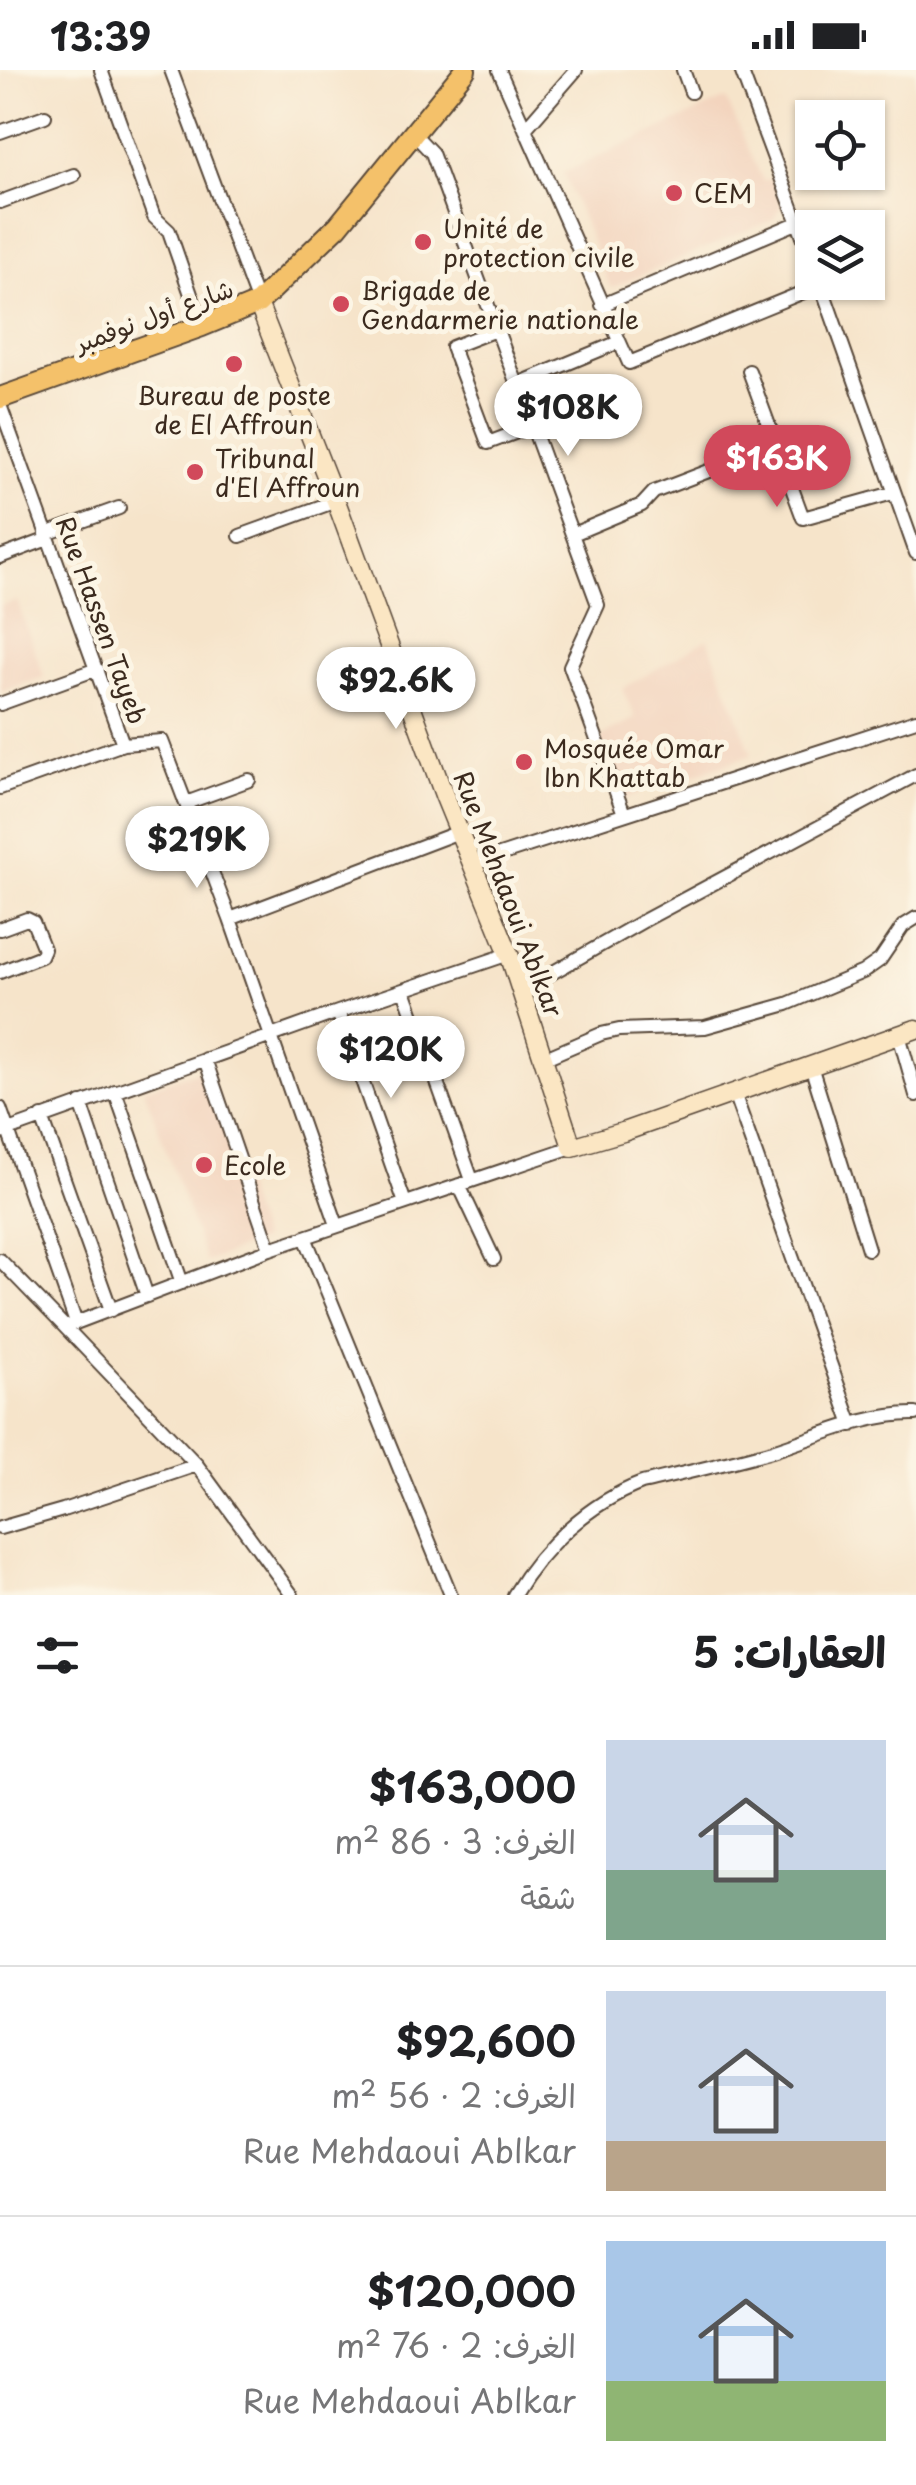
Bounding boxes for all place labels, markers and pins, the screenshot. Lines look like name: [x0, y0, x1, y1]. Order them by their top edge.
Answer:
place label: CEM: [694, 174, 752, 212]
marker: CEM: [663, 182, 685, 204]
place label: Unité de protection civile: [443, 209, 635, 276]
marker: Unité de protection civile: [412, 231, 434, 253]
place label: Brigade de Gendarmerie nationale: [361, 271, 639, 338]
marker: Brigade de Gendarmerie nationale: [330, 293, 352, 315]
marker: Bureau de poste de El Affroun: [223, 353, 245, 375]
pin: $108K: [498, 374, 638, 459]
place label: Bureau de poste de El Affroun: [137, 376, 331, 443]
pin: $163K: [707, 425, 847, 510]
place label: Tribunal d'El Affroun: [215, 439, 360, 506]
marker: Tribunal d'El Affroun: [184, 461, 206, 483]
pin: $92.6K: [315, 647, 477, 732]
place label: Mosquée Omar Ibn Khattab: [544, 729, 725, 796]
marker: Mosquée Omar Ibn Khattab: [513, 751, 535, 773]
pin: $219K: [127, 806, 267, 891]
pin: $120K: [321, 1016, 461, 1101]
place label: Ecole: [224, 1146, 286, 1184]
marker: Ecole: [193, 1154, 215, 1176]

